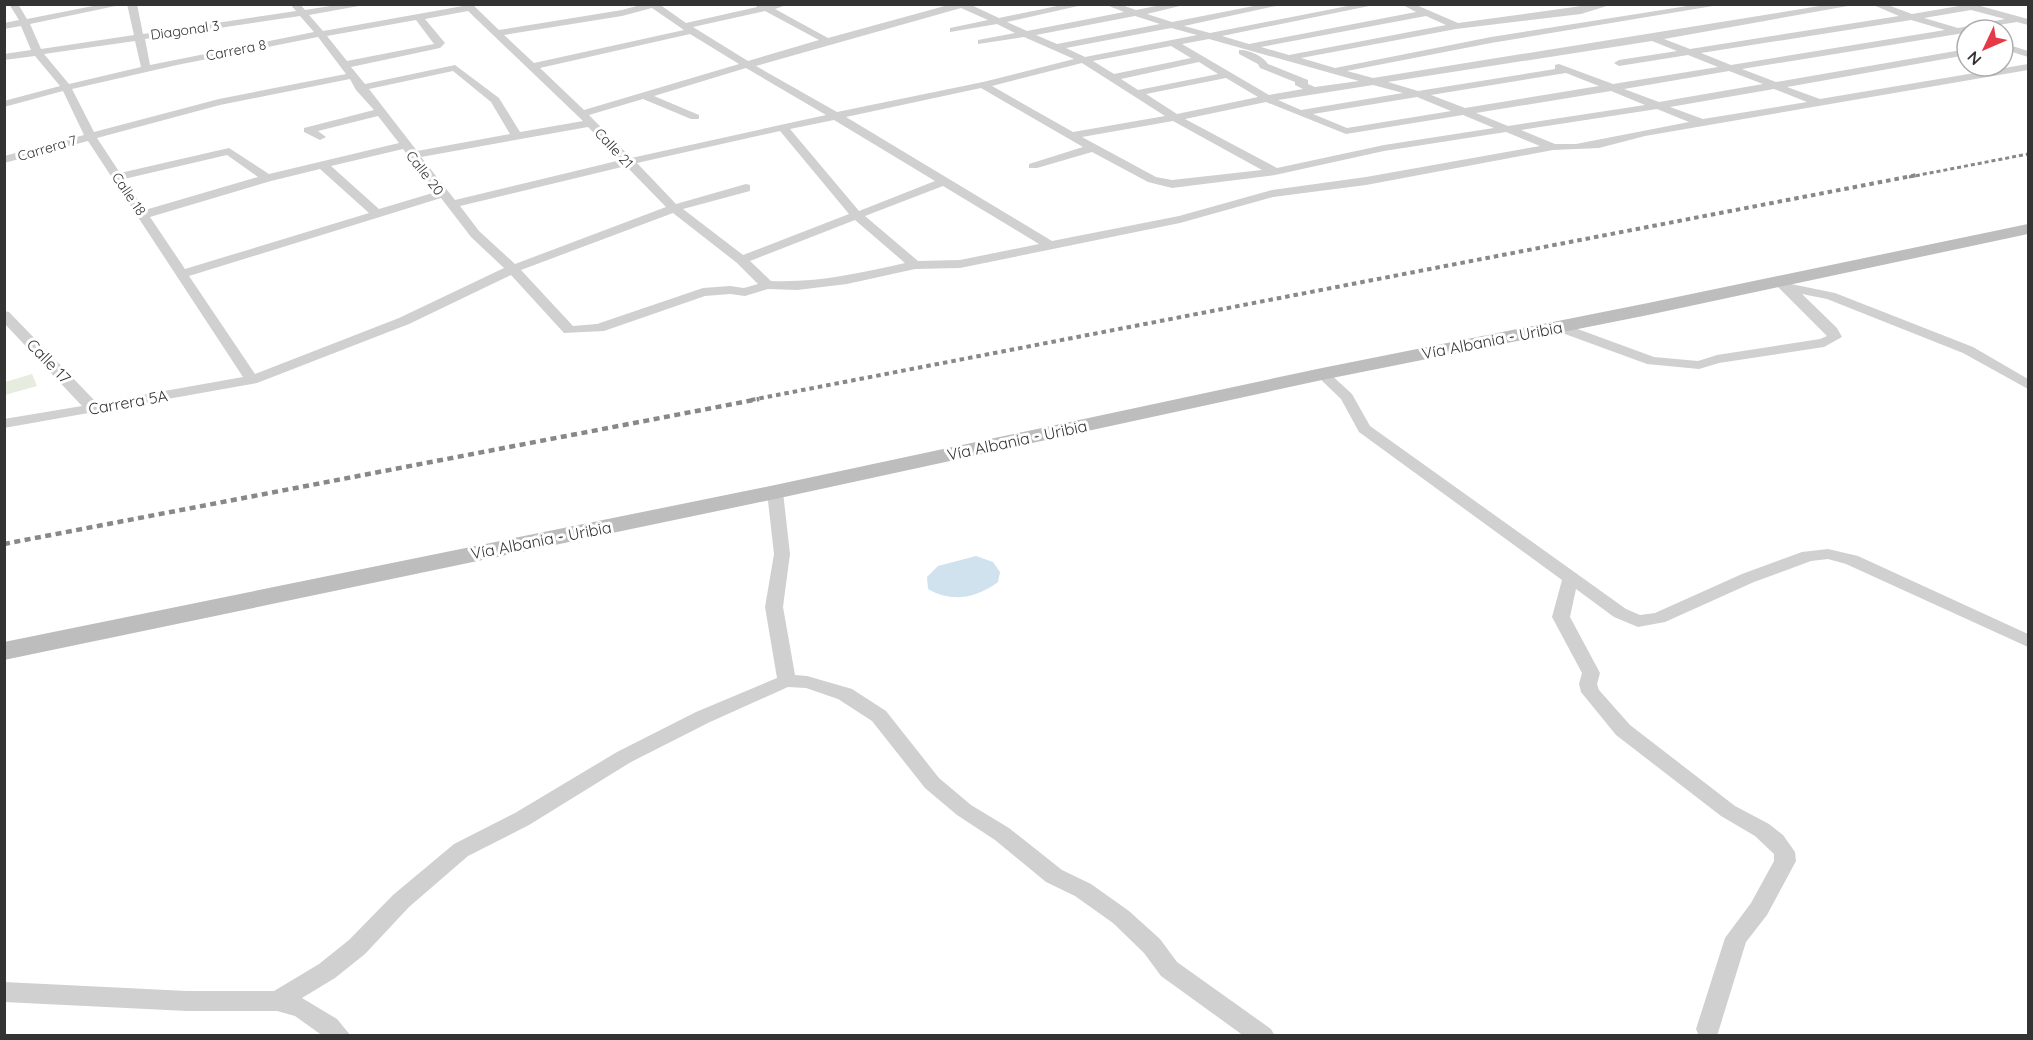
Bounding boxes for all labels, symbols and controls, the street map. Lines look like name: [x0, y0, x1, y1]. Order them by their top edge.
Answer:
street label: Diagonal 3: [149, 16, 221, 44]
north arrow: [1955, 18, 2015, 78]
street label: Carrera 8: [204, 35, 268, 65]
text: N: [1963, 47, 1985, 70]
street label: Calle 21: [591, 124, 637, 172]
street label: Carrera 7: [15, 131, 79, 165]
street label: Calle 20: [402, 147, 448, 199]
street label: Calle 18: [108, 169, 150, 219]
street label: Vía Albania - Uribia: [1420, 317, 1564, 363]
street label: Calle 17: [23, 334, 75, 388]
street label: Carrera 5A: [87, 385, 169, 419]
street label: Vía Albania - Uribia: [945, 415, 1089, 465]
street label: Vía Albania - Uribia: [469, 517, 613, 563]

